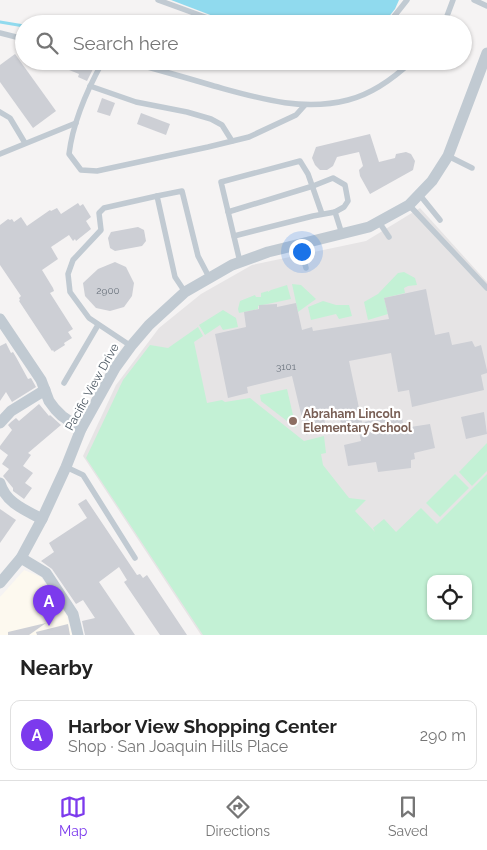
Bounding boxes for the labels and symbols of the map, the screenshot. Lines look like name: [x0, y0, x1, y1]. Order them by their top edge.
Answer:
your location: [289, 239, 315, 265]
house number: 2900: [96, 285, 120, 296]
street label: Pacific View Drive: [62, 341, 122, 433]
house number: 3101: [276, 361, 297, 372]
place label: Abraham Lincoln Elementary School: [303, 407, 412, 435]
marker: Abraham Lincoln Elementary School: [287, 415, 299, 427]
pin: A: [33, 585, 65, 626]

